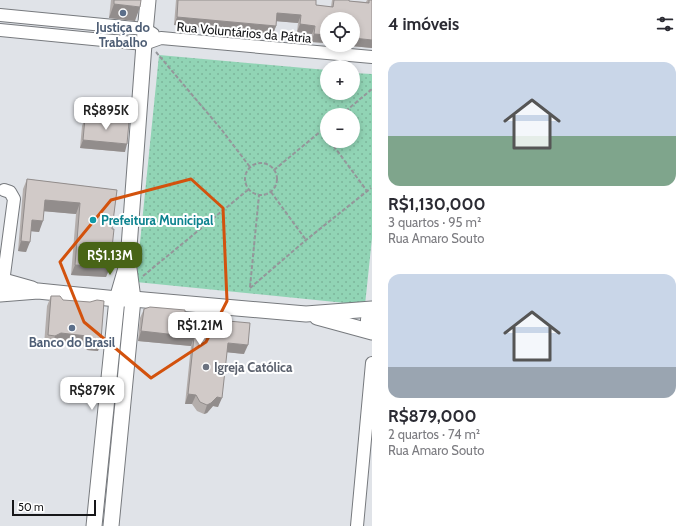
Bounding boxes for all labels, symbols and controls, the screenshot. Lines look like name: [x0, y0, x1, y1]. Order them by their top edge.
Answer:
marker: Justiça do Trabalho: [118, 8, 128, 18]
map controls: [320, 12, 360, 148]
button: locate: [320, 12, 360, 52]
icon: filters: [654, 13, 676, 35]
text: 4 imóveis: [388, 14, 459, 34]
street label: Rua Voluntários da Pátria: [176, 18, 313, 46]
place label: Justiça do Trabalho: [95, 19, 151, 50]
button: +: [320, 60, 360, 100]
icon: home: [496, 88, 568, 160]
pin: R$895K: [73, 97, 139, 131]
text: R$895K: [83, 102, 129, 118]
button: −: [320, 108, 360, 148]
text: R$1,130,000: [388, 194, 485, 214]
place label: Prefeitura Municipal: [101, 212, 214, 228]
text: 3 quartos · 95 m²: [388, 214, 481, 230]
marker: Prefeitura Municipal: [88, 215, 98, 225]
text: Rua Amaro Souto: [388, 230, 484, 246]
pin: R$1.13M: [73, 242, 147, 276]
text: R$1.13M: [87, 247, 133, 263]
icon: home: [496, 300, 568, 372]
pin: R$1.21M: [163, 312, 237, 346]
text: R$1.21M: [177, 317, 223, 333]
marker: Banco do Brasil: [67, 323, 77, 333]
place label: Banco do Brasil: [29, 334, 116, 350]
place label: Igreja Católica: [214, 359, 293, 375]
marker: Igreja Católica: [201, 362, 211, 372]
pin: R$879K: [59, 377, 125, 411]
text: R$879K: [69, 382, 115, 398]
text: R$879,000: [388, 406, 477, 426]
text: 2 quartos · 74 m²: [388, 426, 480, 442]
text: Rua Amaro Souto: [388, 442, 484, 458]
scale bar: [12, 498, 96, 517]
text: 50 m: [18, 500, 44, 514]

